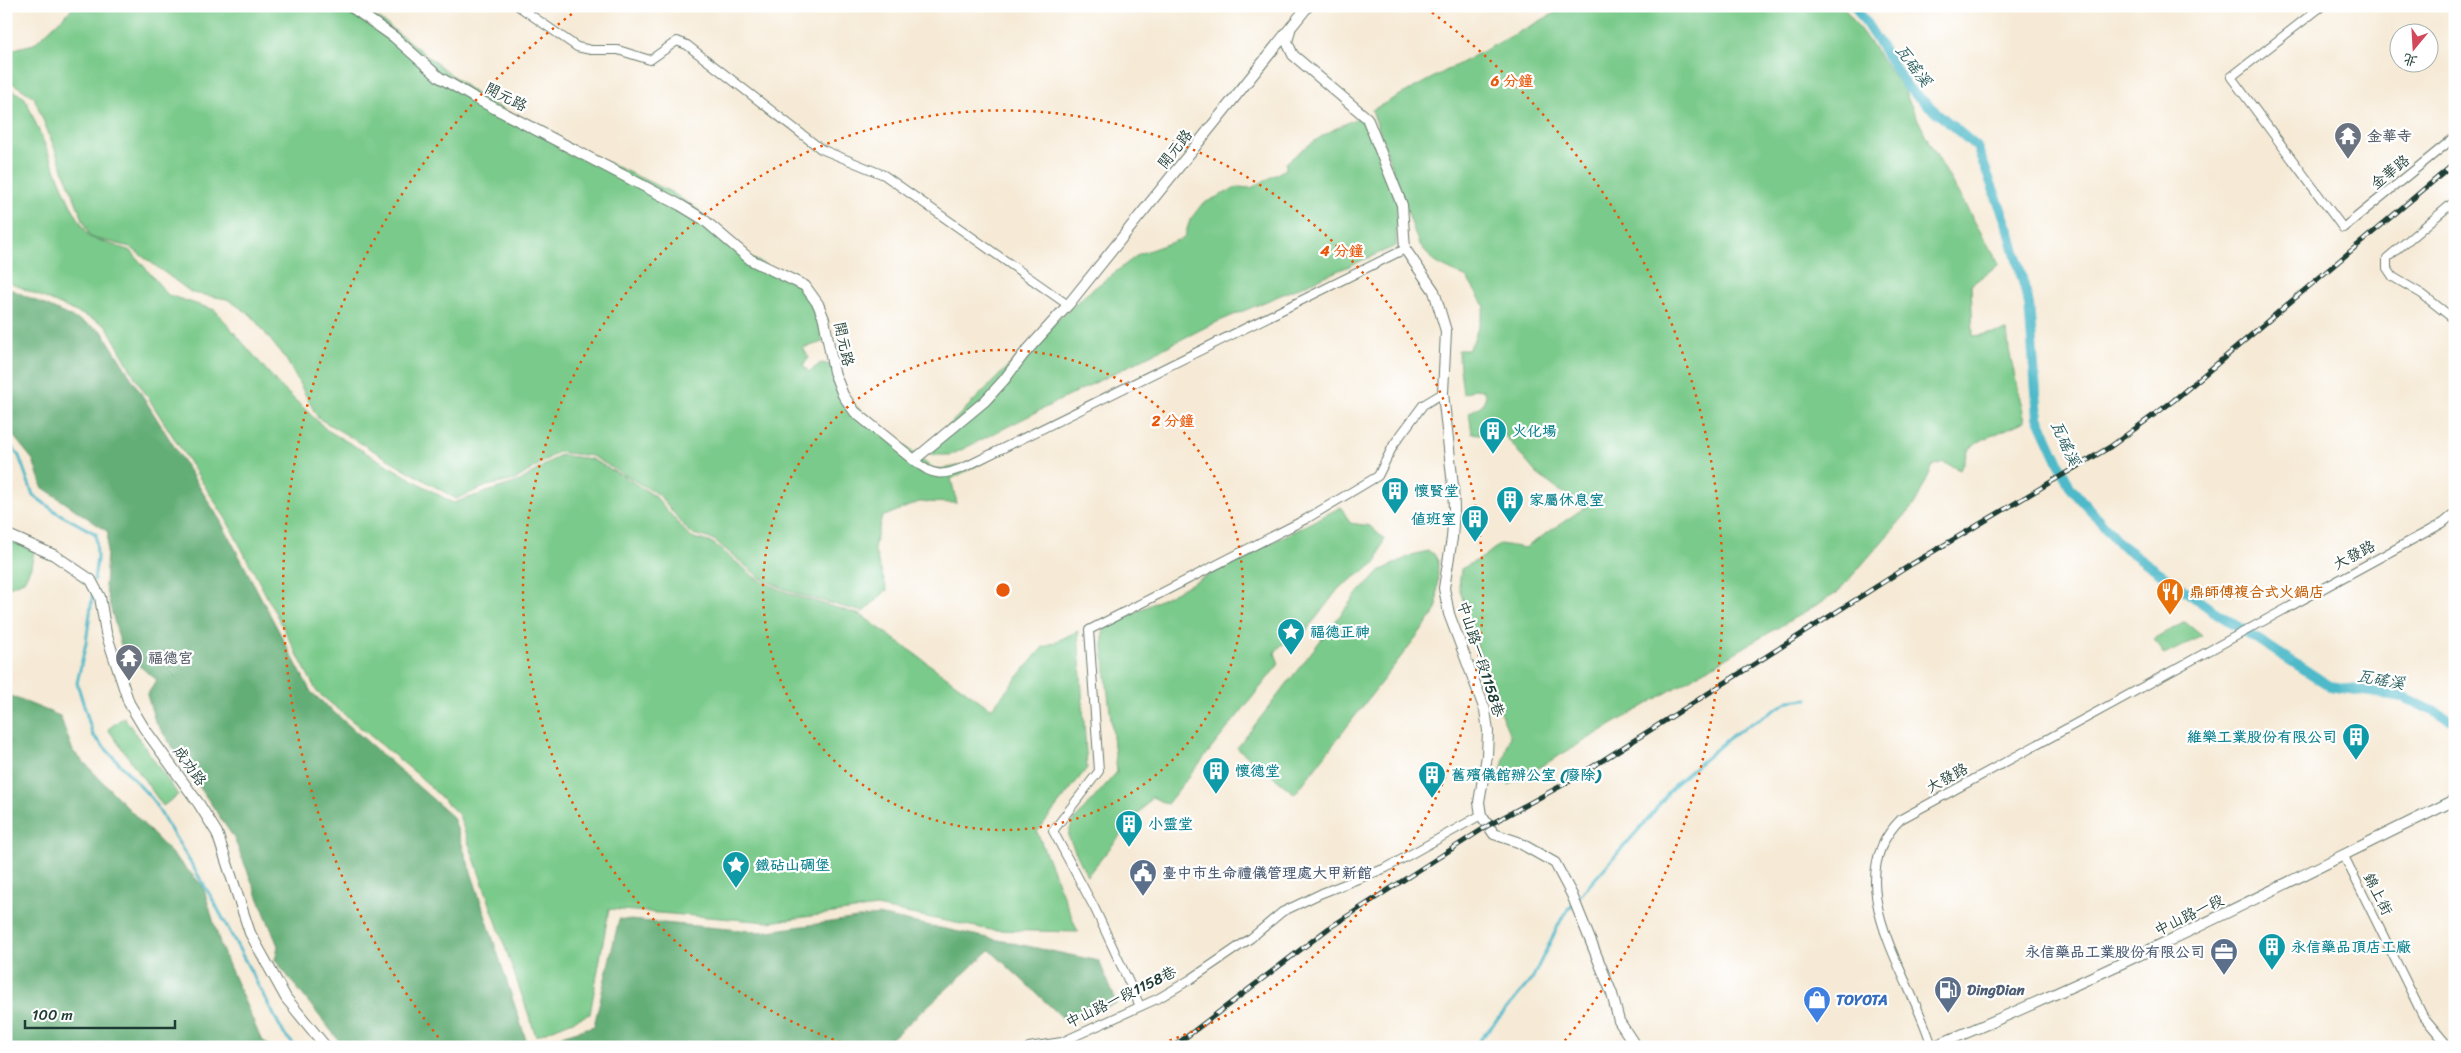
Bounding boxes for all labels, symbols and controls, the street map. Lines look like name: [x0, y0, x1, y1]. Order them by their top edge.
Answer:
north arrow: [2388, 22, 2438, 72]
water label: 瓦磘溪: [1888, 37, 1940, 94]
text: 北: [2400, 46, 2421, 74]
text: 6 分鐘: [1490, 68, 1533, 94]
street label: 開元路: [480, 75, 532, 119]
temple icon: 金華寺: [2333, 121, 2363, 160]
street label: 開元路: [1151, 123, 1199, 175]
place label: 金華寺: [2367, 123, 2412, 149]
street label: 金華路: [2364, 148, 2416, 196]
text: 4 分鐘: [1319, 238, 1364, 264]
street label: 開元路: [827, 319, 861, 369]
text: 2 分鐘: [1151, 408, 1194, 434]
water label: 瓦磘溪: [2042, 415, 2089, 472]
building icon: 火化場: [1478, 416, 1508, 455]
place label: 火化場: [1512, 418, 1557, 444]
building icon: 懷賢堂: [1380, 476, 1410, 515]
place label: 懷賢堂: [1414, 478, 1459, 504]
building icon: 家屬休息室: [1495, 485, 1525, 524]
place label: 家屬休息室: [1529, 487, 1604, 513]
building icon: 值班室: [1460, 504, 1490, 543]
place label: 值班室: [1411, 506, 1456, 532]
street label: 大發路: [2328, 533, 2380, 577]
restaurant icon: 鼎師傅複合式火鍋店: [2155, 577, 2185, 616]
place label: 鼎師傅複合式火鍋店: [2189, 579, 2324, 605]
centre of rings: [994, 581, 1012, 599]
street label: 中山路一段1158巷: [1450, 597, 1512, 721]
place icon: 福德正神: [1276, 617, 1306, 656]
place label: 福德正神: [1310, 619, 1370, 645]
temple icon: 福德宮: [114, 643, 144, 682]
place label: 福德宮: [148, 645, 193, 671]
water label: 瓦磘溪: [2355, 661, 2408, 698]
building icon: 維樂工業股份有限公司: [2341, 722, 2371, 761]
place label: 維樂工業股份有限公司: [2187, 724, 2337, 750]
street label: 成功路: [166, 740, 214, 792]
building icon: 懷德堂: [1201, 756, 1231, 795]
street label: 大發路: [1921, 756, 1973, 800]
place label: 懷德堂: [1235, 758, 1280, 784]
building icon: 舊殯儀館辦公室 (廢除): [1417, 760, 1447, 799]
place label: 舊殯儀館辦公室 (廢除): [1451, 762, 1602, 788]
building icon: 小靈堂: [1114, 809, 1144, 848]
place label: 小靈堂: [1148, 811, 1193, 837]
place icon: 鐵砧山碉堡: [721, 850, 751, 889]
place label: 鐵砧山碉堡: [755, 852, 830, 878]
public building icon: 臺中市生命禮儀管理處大甲新館: [1128, 858, 1158, 897]
place label: 臺中市生命禮儀管理處大甲新館: [1162, 860, 1372, 886]
street label: 錦上街: [2356, 868, 2400, 920]
street label: 中山路一段: [2150, 887, 2228, 943]
building icon: 永信藥品頂店工廠: [2257, 932, 2287, 971]
place label: 永信藥品頂店工廠: [2291, 934, 2411, 960]
office icon: 永信藥品工業股份有限公司: [2209, 937, 2239, 976]
place label: 永信藥品工業股份有限公司: [2025, 939, 2205, 965]
street label: 中山路一段1158巷: [1061, 959, 1181, 1035]
fuel station icon: DingDian: [1933, 975, 1963, 1014]
place label: DingDian: [1967, 977, 2025, 1003]
shop icon: TOYOTA: [1802, 985, 1832, 1024]
place label: TOYOTA: [1836, 987, 1888, 1013]
scale bar: [25, 998, 175, 1030]
text: 100 m: [32, 1002, 73, 1028]

